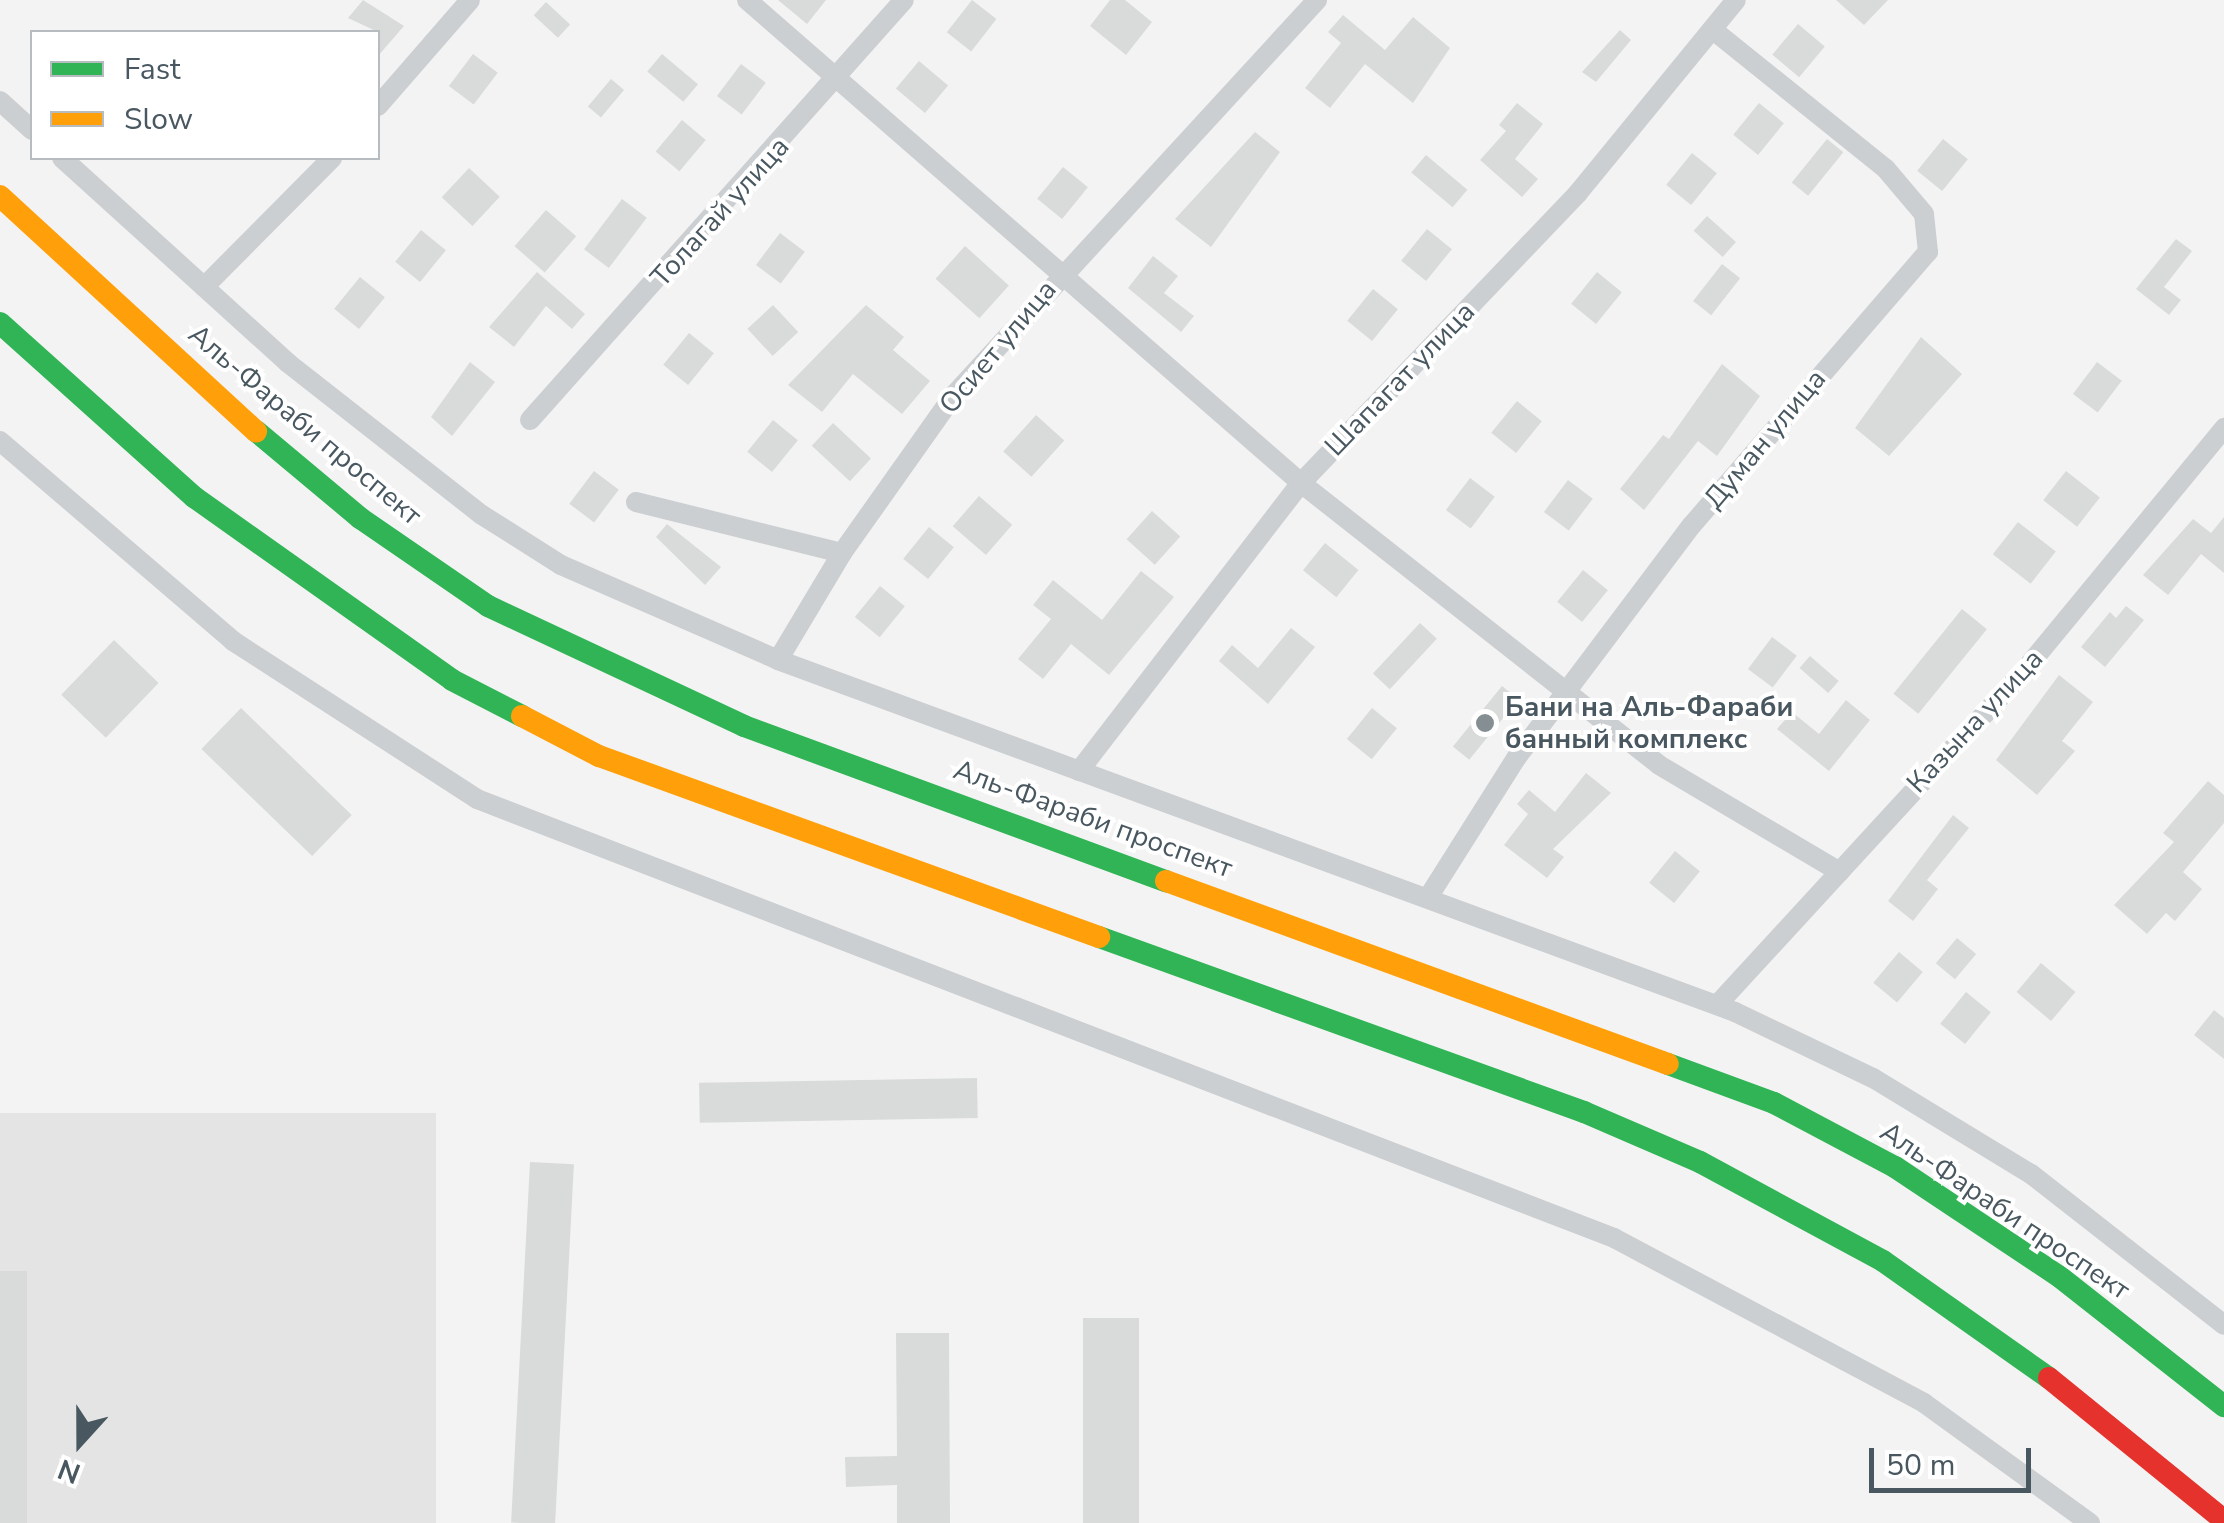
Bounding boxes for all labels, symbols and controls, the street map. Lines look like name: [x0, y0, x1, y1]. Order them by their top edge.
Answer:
legend: [30, 30, 380, 160]
text: Fast: [124, 49, 181, 90]
text: Slow: [124, 99, 193, 140]
street label: Толагай улица: [644, 130, 796, 294]
street label: Осиет улица: [932, 273, 1064, 421]
street label: Шапагат улица: [1318, 295, 1482, 463]
street label: Аль-Фараби проспект: [182, 318, 428, 532]
street label: Думан улица: [1697, 363, 1833, 515]
street label: Казына улица: [1900, 642, 2050, 800]
place label: Бани на Аль-Фараби банный комплекс: [1505, 690, 1793, 756]
marker: Бани на Аль-Фараби банный комплекс: [1474, 712, 1496, 734]
street label: Аль-Фараби проспект: [949, 753, 1237, 885]
street label: Аль-Фараби проспект: [1874, 1115, 2136, 1307]
north arrow: [30, 1393, 130, 1493]
scale bar: [1874, 1428, 2036, 1490]
text: 50 m: [1886, 1445, 1955, 1486]
text: N: [53, 1450, 86, 1493]

